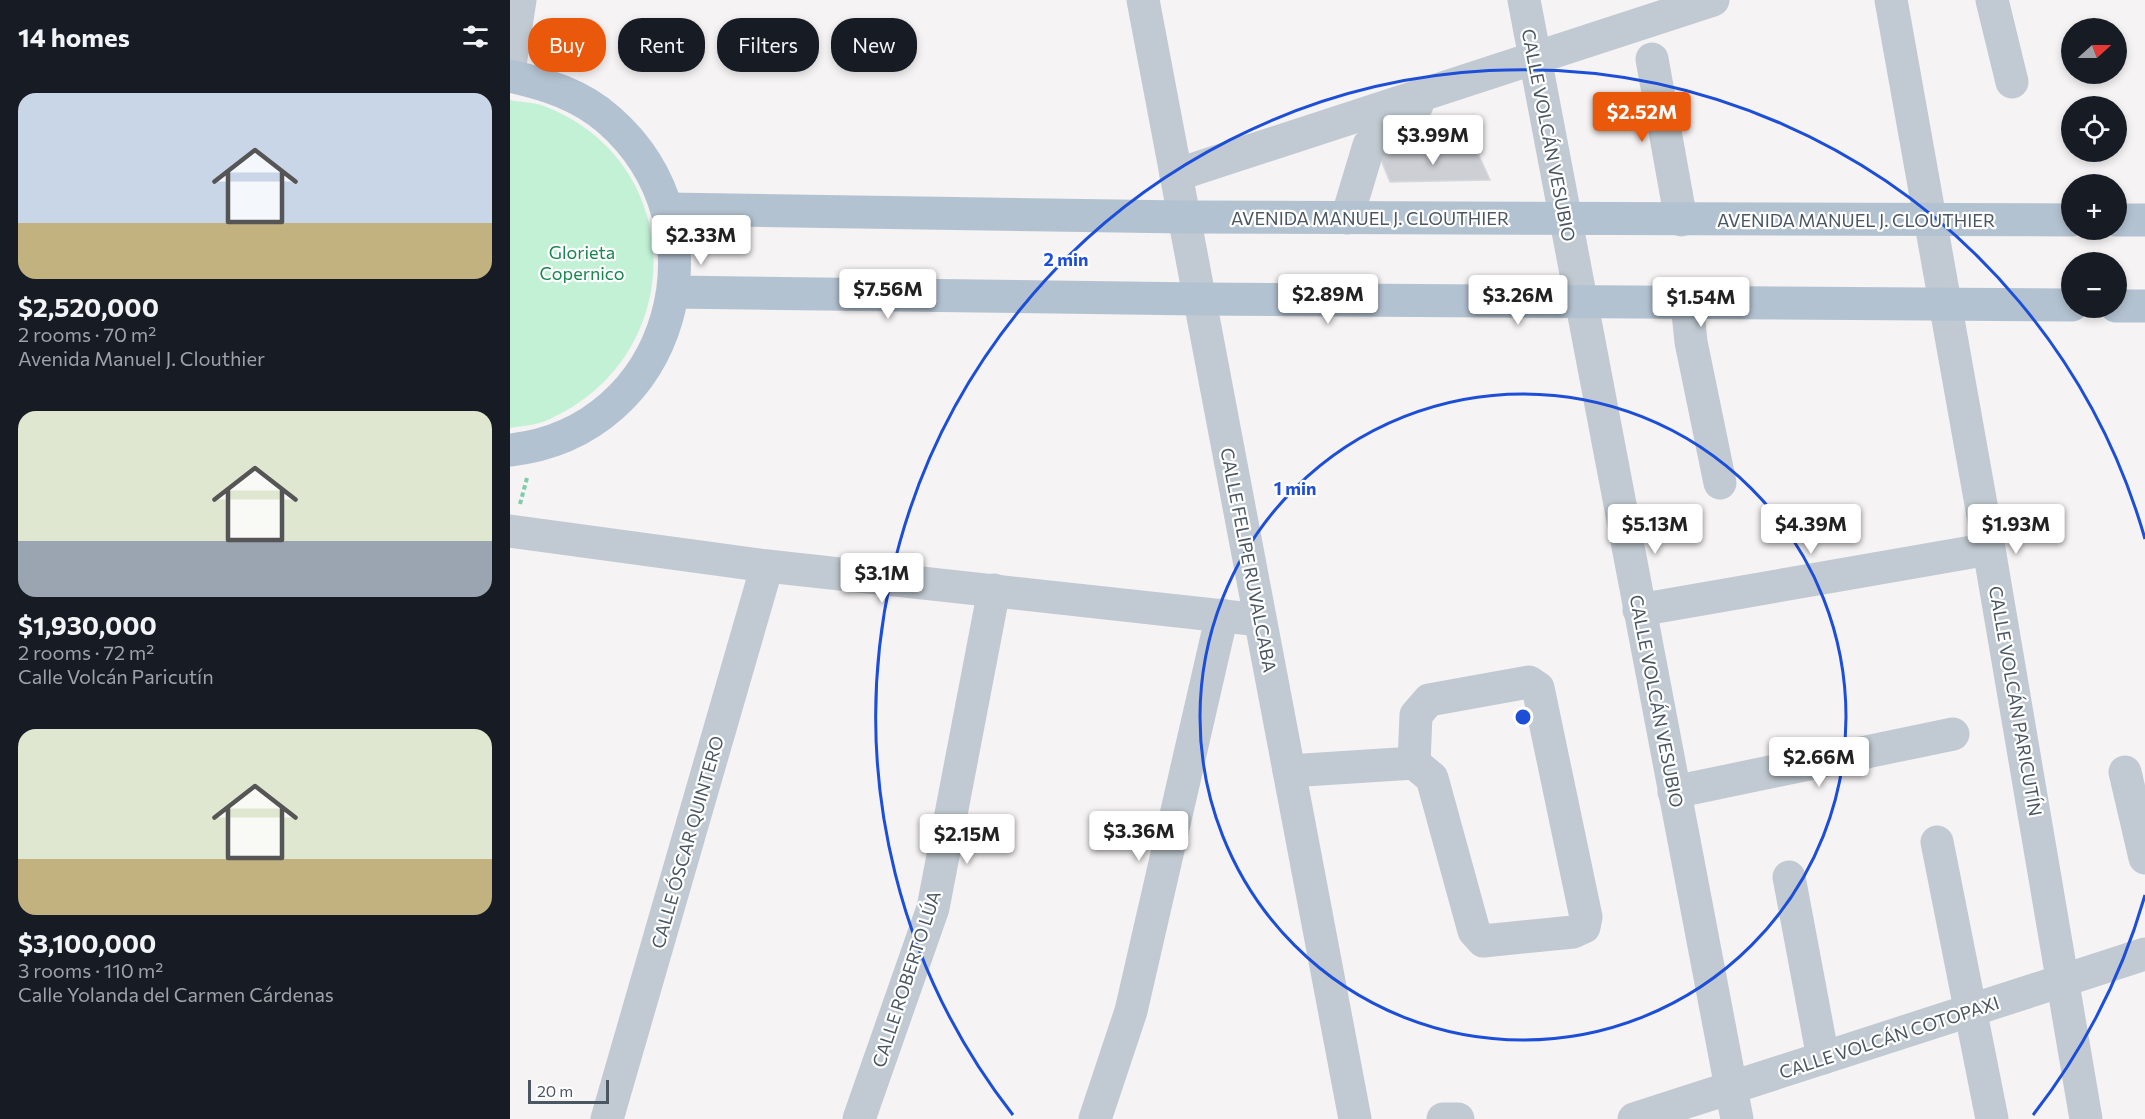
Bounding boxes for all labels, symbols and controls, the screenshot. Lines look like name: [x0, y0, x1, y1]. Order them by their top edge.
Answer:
chip: Buy: [528, 18, 606, 72]
chip: Rent: [618, 18, 705, 72]
chip: Filters: [717, 18, 819, 72]
chip: New: [831, 18, 917, 72]
north arrow: [2061, 18, 2127, 84]
map controls: [2061, 18, 2127, 318]
icon: filters: [459, 20, 492, 53]
text: 14 homes: [18, 21, 130, 52]
street label: CALLE VOLCÁN VESUBIO: [1518, 27, 1580, 243]
pin: $2.52M: [1593, 92, 1691, 143]
button: locate: [2061, 96, 2127, 162]
text: $2.52M: [1607, 99, 1677, 123]
pin: $3.99M: [1384, 115, 1482, 166]
text: $3.99M: [1397, 122, 1469, 146]
icon: home: [201, 132, 309, 240]
button: +: [2061, 174, 2127, 240]
street label: AVENIDA MANUEL J. CLOUTHIER: [1231, 207, 1509, 229]
street label: AVENIDA MANUEL J. CLOUTHIER: [1717, 209, 1995, 231]
pin: $2.33M: [652, 215, 750, 266]
text: $2.33M: [666, 222, 736, 246]
park label: Glorieta Copernico: [539, 241, 625, 284]
text: 2 min: [1044, 248, 1088, 270]
button: −: [2061, 252, 2127, 318]
pin: $7.56M: [839, 269, 937, 320]
pin: $2.89M: [1279, 274, 1377, 325]
pin: $3.26M: [1469, 275, 1567, 326]
text: $7.56M: [853, 276, 923, 300]
pin: $1.54M: [1652, 277, 1750, 328]
text: $2.89M: [1292, 281, 1364, 305]
text: $3.26M: [1482, 282, 1554, 306]
text: $1.54M: [1666, 284, 1736, 308]
text: $2,520,000: [18, 291, 159, 322]
text: 2 rooms · 70 m²: [18, 322, 156, 346]
text: Avenida Manuel J. Clouthier: [18, 346, 265, 370]
street label: CALLE FELIPE RUVALCABA: [1216, 446, 1282, 674]
icon: home: [201, 450, 309, 558]
text: 1 min: [1274, 477, 1316, 499]
pin: $5.13M: [1606, 504, 1704, 555]
pin: $4.39M: [1762, 504, 1860, 555]
pin: $1.93M: [1967, 504, 2065, 555]
text: $5.13M: [1622, 511, 1688, 535]
text: $4.39M: [1775, 511, 1847, 535]
text: $1.93M: [1982, 511, 2050, 535]
pin: $3.1M: [840, 553, 924, 604]
text: $3.1M: [855, 560, 910, 584]
street label: CALLE VOLCÁN PARICUTÍN: [1985, 584, 2047, 818]
street label: CALLE VOLCÁN VESUBIO: [1626, 593, 1688, 809]
text: $1,930,000: [18, 609, 157, 640]
text: 2 rooms · 72 m²: [18, 640, 154, 664]
text: Calle Volcán Paricutín: [18, 664, 214, 688]
centre of rings: [1513, 707, 1533, 727]
street label: CALLE ÓSCAR QUINTERO: [646, 733, 728, 951]
pin: $2.66M: [1770, 737, 1868, 788]
text: $2.66M: [1783, 744, 1855, 768]
icon: home: [201, 768, 309, 876]
pin: $3.36M: [1090, 811, 1188, 862]
pin: $2.15M: [918, 814, 1016, 865]
text: $3.36M: [1103, 818, 1175, 842]
text: $2.15M: [934, 821, 1000, 845]
street label: CALLE ROBERTO LÚA: [867, 888, 945, 1070]
text: $3,100,000: [18, 927, 156, 958]
text: 3 rooms · 110 m²: [18, 958, 163, 982]
text: Calle Yolanda del Carmen Cárdenas: [18, 982, 334, 1006]
street label: CALLE VOLCÁN COTOPAXI: [1776, 991, 2002, 1083]
scale bar: [528, 1077, 609, 1104]
text: 20 m: [537, 1081, 573, 1100]

